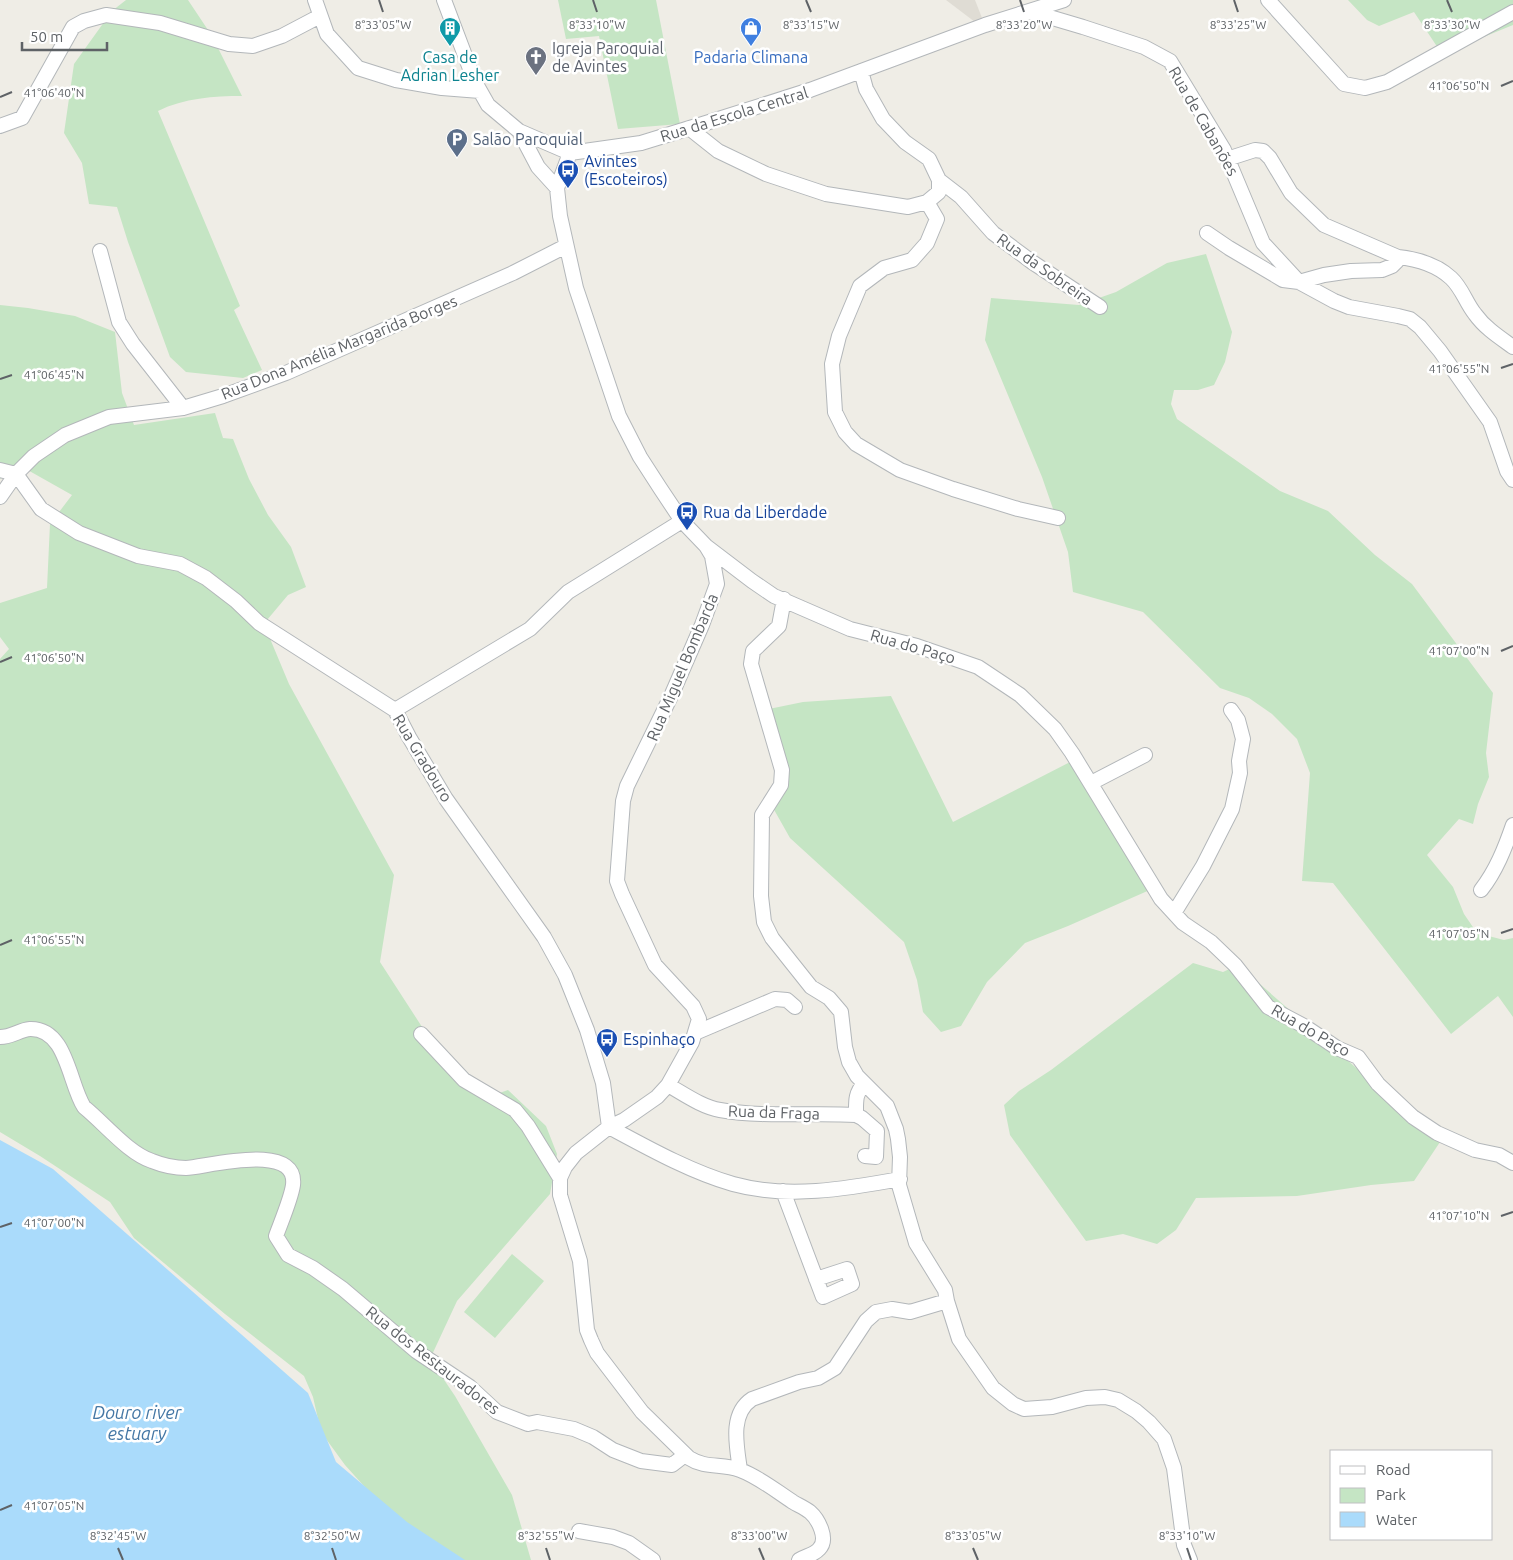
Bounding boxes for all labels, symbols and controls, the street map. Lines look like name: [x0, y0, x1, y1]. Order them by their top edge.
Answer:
building icon: Casa de Adrian Lesher: [438, 16, 462, 47]
shop icon: Padaria Climana: [739, 16, 763, 47]
text: 8°33'05"W: [355, 18, 411, 31]
text: 8°33'10"W: [569, 18, 625, 31]
text: 8°33'15"W: [783, 18, 839, 31]
text: 8°33'20"W: [996, 18, 1052, 31]
text: 8°33'25"W: [1210, 18, 1266, 31]
text: 8°33'30"W: [1424, 18, 1480, 31]
scale bar: [22, 20, 108, 52]
text: 50 m: [30, 28, 63, 45]
place label: Igreja Paroquial de Avintes: [552, 39, 664, 75]
church icon: Igreja Paroquial de Avintes: [524, 45, 548, 76]
place label: Casa de Adrian Lesher: [401, 48, 499, 84]
place label: Padaria Climana: [694, 48, 808, 66]
street label: Rua de Cabanões: [1166, 63, 1243, 179]
text: 41°06'50"N: [1429, 79, 1489, 92]
street label: Rua da Escola Central: [658, 83, 810, 145]
text: 41°06'40"N: [24, 86, 84, 99]
parking icon: Salão Paroquial: [445, 127, 469, 158]
place label: Salão Paroquial: [473, 130, 583, 148]
place label: Avintes (Escoteiros): [584, 152, 668, 189]
bus stop icon: Avintes (Escoteiros): [556, 158, 580, 189]
street label: Rua da Sobreira: [994, 229, 1096, 309]
street label: Rua Dona Amélia Margarida Borges: [218, 291, 460, 403]
text: 41°06'55"N: [1429, 362, 1489, 375]
text: 41°06'45"N: [24, 368, 84, 381]
bus stop icon: Rua da Liberdade: [675, 500, 699, 531]
place label: Rua da Liberdade: [703, 503, 827, 521]
street label: Rua Miguel Bombarda: [643, 591, 721, 743]
street label: Rua do Paço: [868, 625, 958, 667]
text: 41°07'00"N: [1429, 644, 1489, 657]
text: 41°06'50"N: [24, 651, 84, 664]
street label: Rua Gradouro: [390, 711, 456, 805]
text: 41°07'05"N: [1429, 927, 1489, 940]
text: 41°06'55"N: [24, 933, 84, 946]
street label: Rua do Paço: [1268, 1000, 1354, 1060]
bus stop icon: Espinhaço: [595, 1027, 619, 1058]
place label: Espinhaço: [623, 1030, 695, 1048]
street label: Rua da Fraga: [728, 1101, 820, 1123]
text: 41°07'10"N: [1429, 1209, 1489, 1222]
text: 41°07'00"N: [24, 1216, 84, 1229]
street label: Rua dos Restauradores: [363, 1302, 503, 1418]
water label: Douro river estuary: [93, 1402, 182, 1443]
legend: [1330, 1450, 1493, 1540]
text: Road: [1376, 1461, 1411, 1478]
text: Park: [1376, 1486, 1406, 1503]
text: 41°07'05"N: [24, 1499, 84, 1512]
text: Water: [1376, 1511, 1417, 1528]
text: 8°32'45"W: [90, 1529, 146, 1542]
text: 8°32'50"W: [304, 1529, 360, 1542]
text: 8°32'55"W: [518, 1529, 574, 1542]
text: 8°33'00"W: [731, 1529, 787, 1542]
text: 8°33'05"W: [945, 1529, 1001, 1542]
text: 8°33'10"W: [1159, 1529, 1215, 1542]

